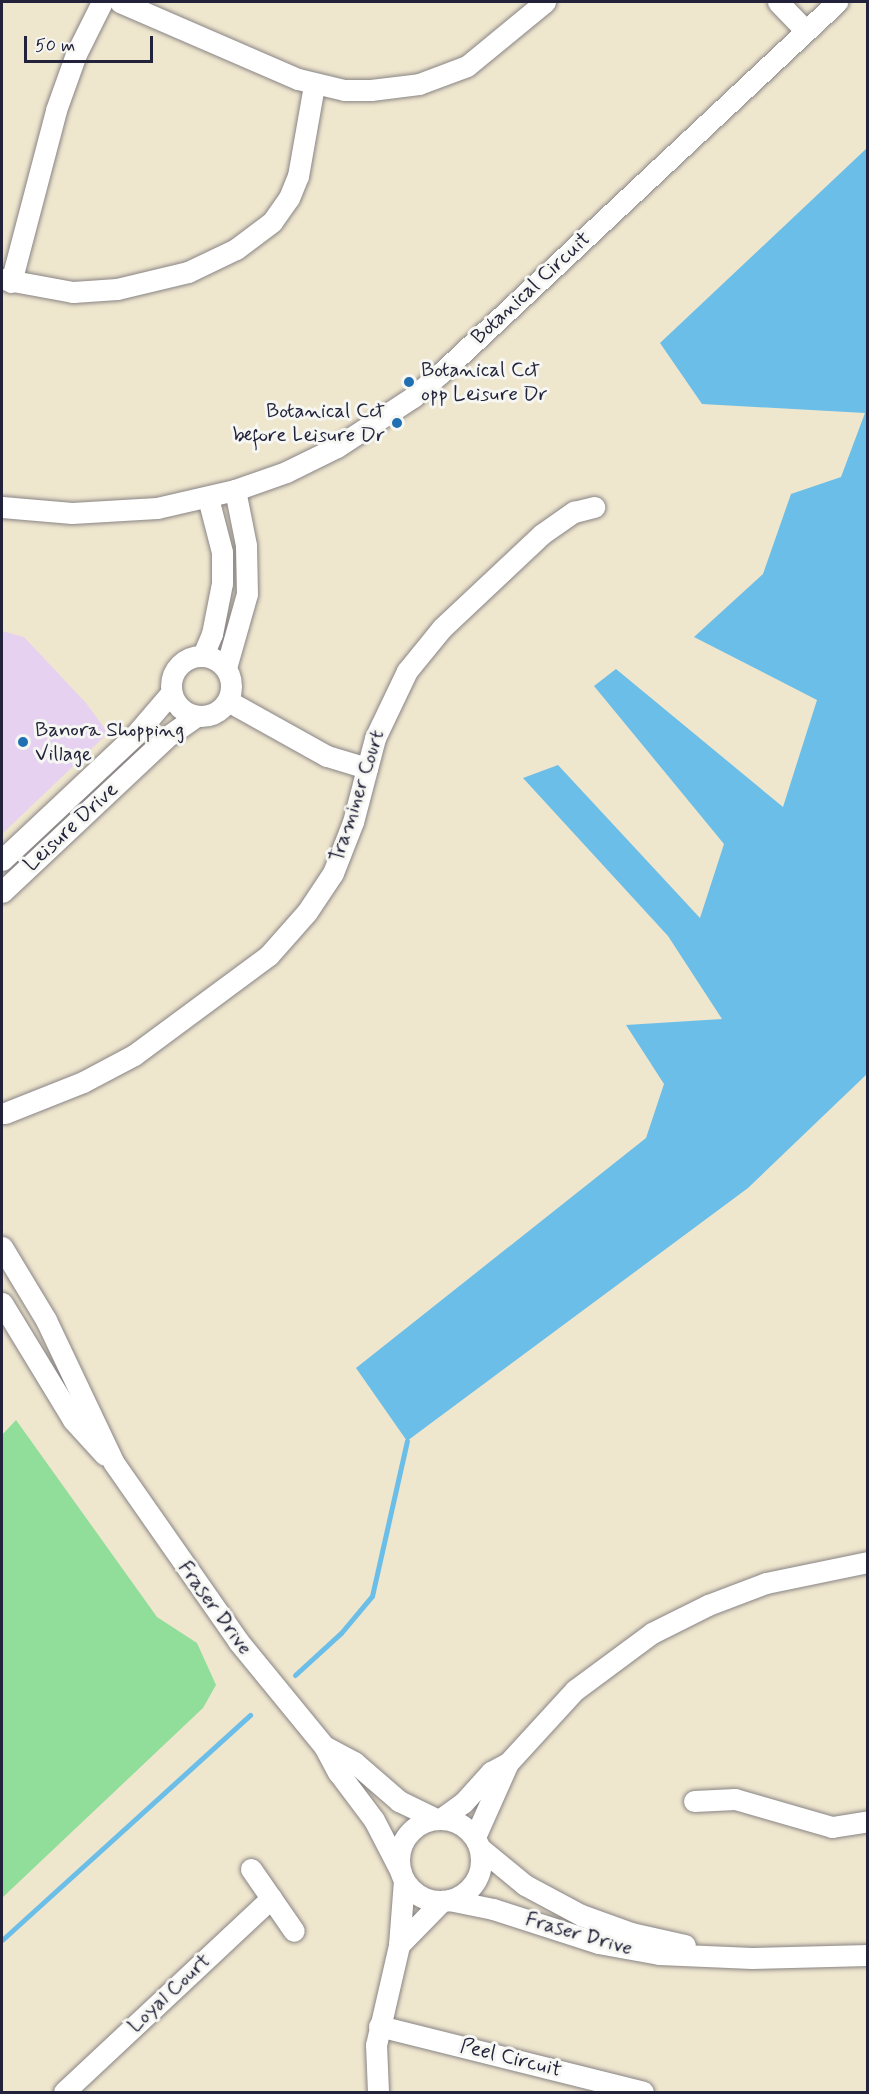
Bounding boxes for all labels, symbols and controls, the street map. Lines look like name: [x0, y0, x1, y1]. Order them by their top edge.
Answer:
scale bar: [27, 24, 156, 62]
text: 50 m: [35, 34, 75, 58]
street label: Botanical Circuit: [467, 227, 595, 349]
place label: Botanical Cct opp Leisure Dr: [421, 357, 547, 407]
marker: Botanical Cct opp Leisure Dr: [402, 375, 416, 389]
place label: Botanical Cct before Leisure Dr: [231, 398, 385, 448]
marker: Botanical Cct before Leisure Dr: [390, 416, 404, 430]
place label: Banora Shopping Village: [35, 717, 184, 767]
street label: Traminer Court: [323, 725, 391, 867]
marker: Banora Shopping Village: [16, 735, 30, 749]
street label: Leisure Drive: [20, 778, 122, 876]
street label: Fraser Drive: [173, 1556, 257, 1660]
street label: Fraser Drive: [523, 1907, 635, 1961]
street label: Loyal Court: [123, 1949, 215, 2037]
street label: Peel Circuit: [458, 2033, 564, 2083]

